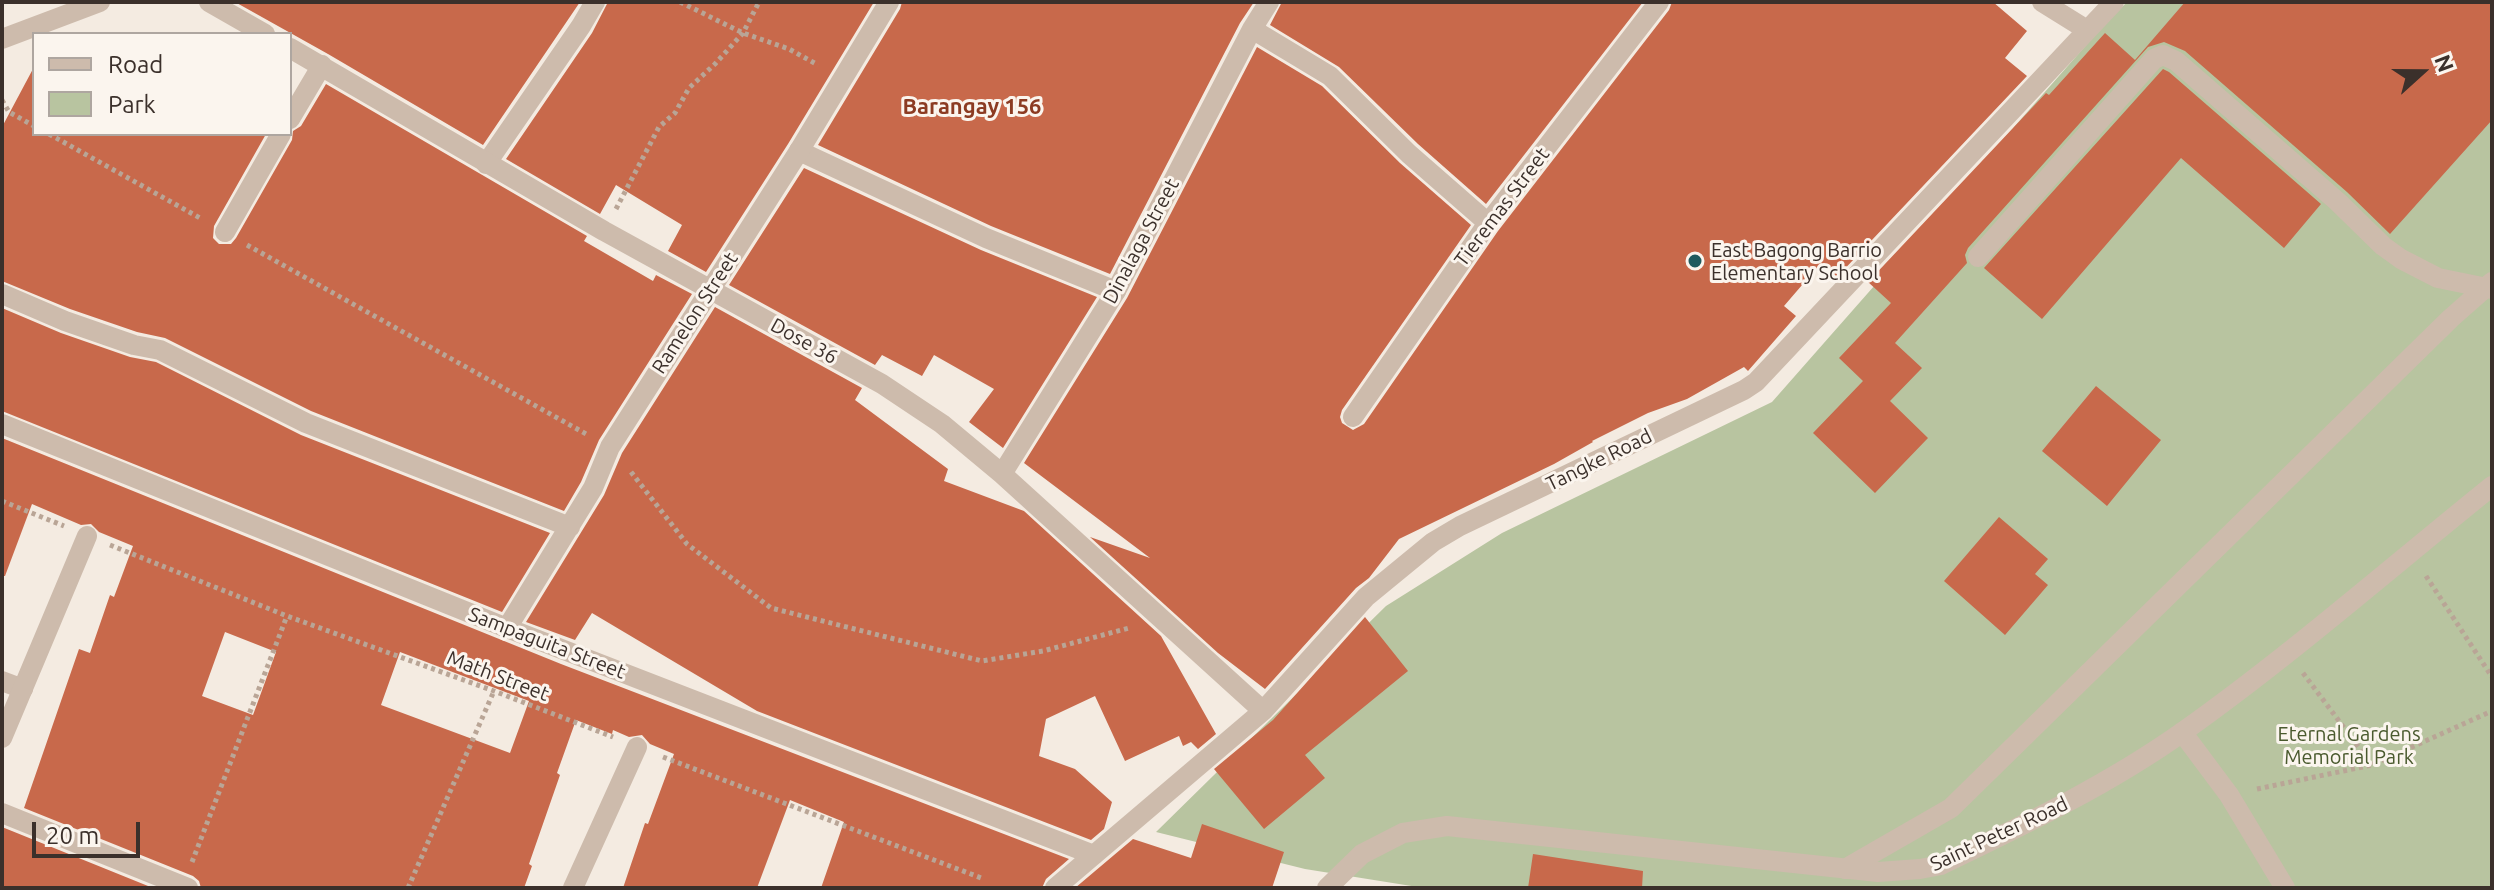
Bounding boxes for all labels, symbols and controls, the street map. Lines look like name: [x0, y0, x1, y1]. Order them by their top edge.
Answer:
legend: [32, 32, 292, 136]
north arrow: [2382, 32, 2462, 112]
text: Road: [108, 51, 163, 78]
text: N: [2430, 51, 2459, 75]
text: Park: [108, 91, 156, 118]
district label: Barangay 156: [902, 94, 1042, 120]
street label: Tieremas Street: [1449, 143, 1555, 271]
street label: Dinalaga Street: [1098, 174, 1184, 308]
place label: East Bagong Barrio Elementary School: [1711, 238, 1882, 285]
street label: Ramelon Street: [647, 248, 743, 378]
marker: East Bagong Barrio Elementary School: [1686, 252, 1704, 270]
street label: Dose 36: [766, 313, 842, 369]
street label: Tangke Road: [1542, 424, 1656, 496]
street label: Sampaguita Street: [465, 602, 629, 684]
street label: Math Street: [444, 646, 552, 706]
park label: Eternal Gardens Memorial Park: [2277, 722, 2421, 769]
street label: Saint Peter Road: [1926, 792, 2072, 876]
scale bar: [36, 806, 144, 856]
text: 20 m: [46, 822, 99, 849]

